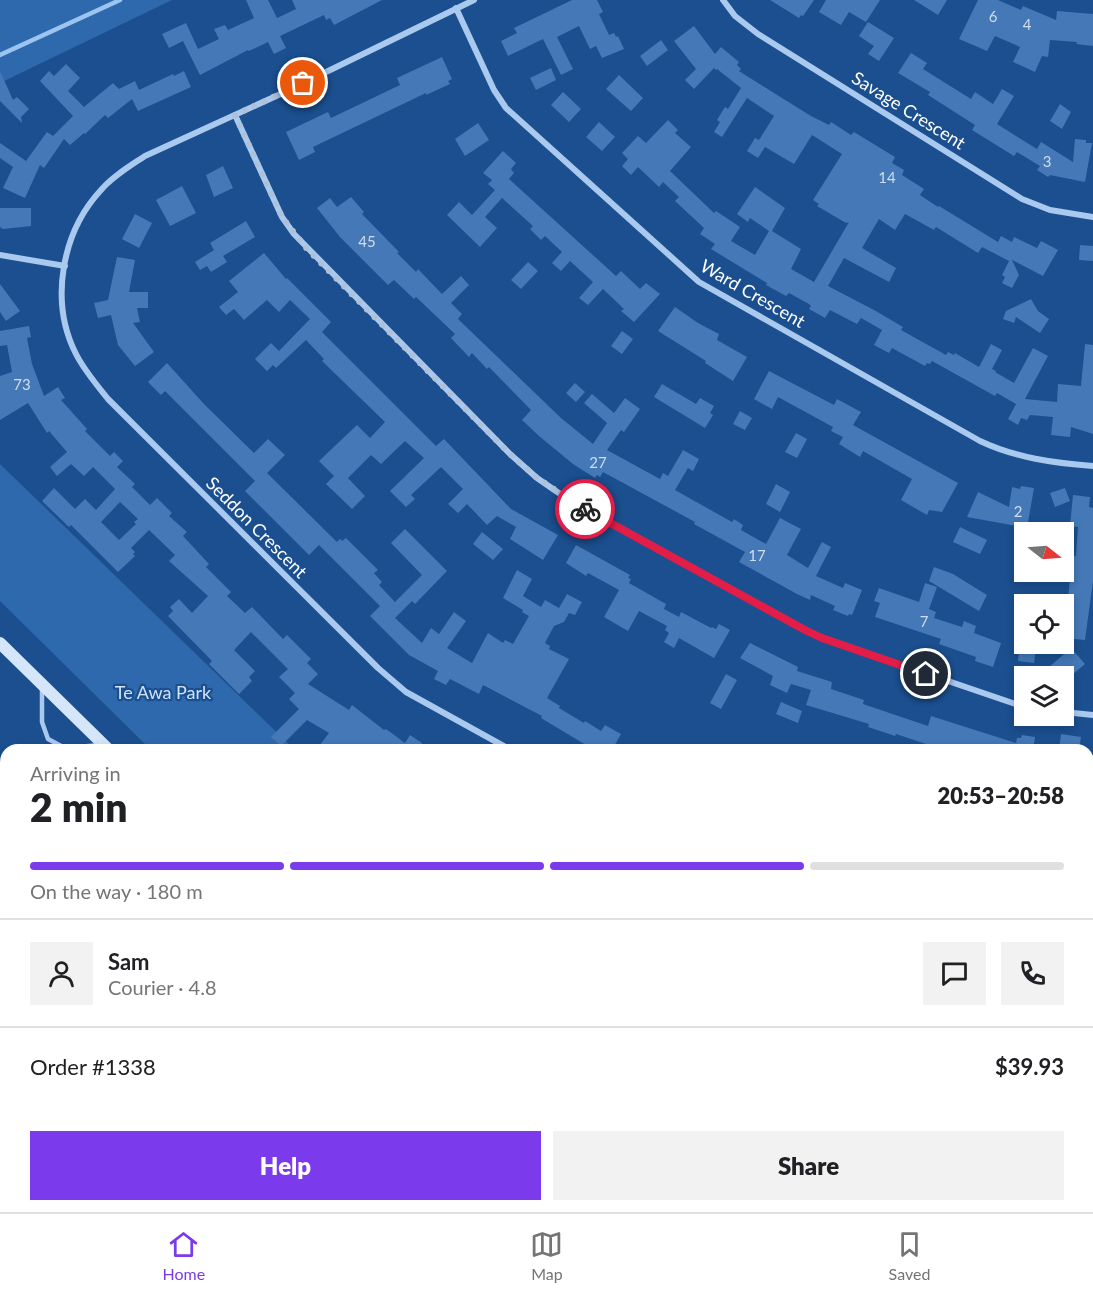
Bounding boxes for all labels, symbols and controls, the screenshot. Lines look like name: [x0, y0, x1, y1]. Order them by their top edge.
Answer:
house number: 6: [989, 7, 998, 25]
house number: 4: [1023, 15, 1032, 33]
pin: [277, 57, 328, 108]
icon: bag: [286, 66, 319, 99]
street label: Savage Crescent: [848, 66, 970, 154]
house number: 3: [1043, 152, 1051, 170]
house number: 14: [878, 168, 896, 186]
house number: 45: [358, 232, 376, 250]
street label: Ward Crescent: [697, 254, 810, 332]
house number: 73: [13, 375, 31, 393]
house number: 27: [589, 453, 607, 471]
street label: Seddon Crescent: [202, 472, 313, 583]
courier: [555, 479, 615, 539]
icon: bike: [569, 493, 602, 526]
house number: 2: [1014, 502, 1022, 520]
north arrow: [1014, 522, 1074, 582]
map controls: [1014, 522, 1074, 726]
house number: 17: [748, 546, 766, 564]
button: locate: [1014, 594, 1074, 654]
house number: 7: [920, 612, 929, 630]
pin: [900, 648, 951, 699]
icon: home: [909, 657, 942, 690]
button: layers: [1014, 666, 1074, 726]
park label: Te Awa Park: [115, 681, 212, 703]
text: Arriving in: [30, 761, 121, 785]
text: 20:53–20:58: [938, 782, 1064, 809]
text: 2 min: [30, 784, 127, 830]
text: On the way · 180 m: [30, 879, 203, 903]
button: person: [30, 942, 93, 1005]
button: chat: [923, 942, 986, 1005]
button: phone: [1001, 942, 1064, 1005]
text: Sam: [108, 948, 150, 975]
text: Courier · 4.8: [108, 975, 217, 999]
text: Order #1338: [30, 1053, 156, 1080]
text: $39.93: [995, 1053, 1064, 1080]
button: Help: [30, 1131, 541, 1200]
button: Share: [553, 1131, 1064, 1200]
tab: Home: [163, 1228, 205, 1283]
tab: Map: [530, 1228, 563, 1283]
tab: Saved: [889, 1228, 930, 1283]

